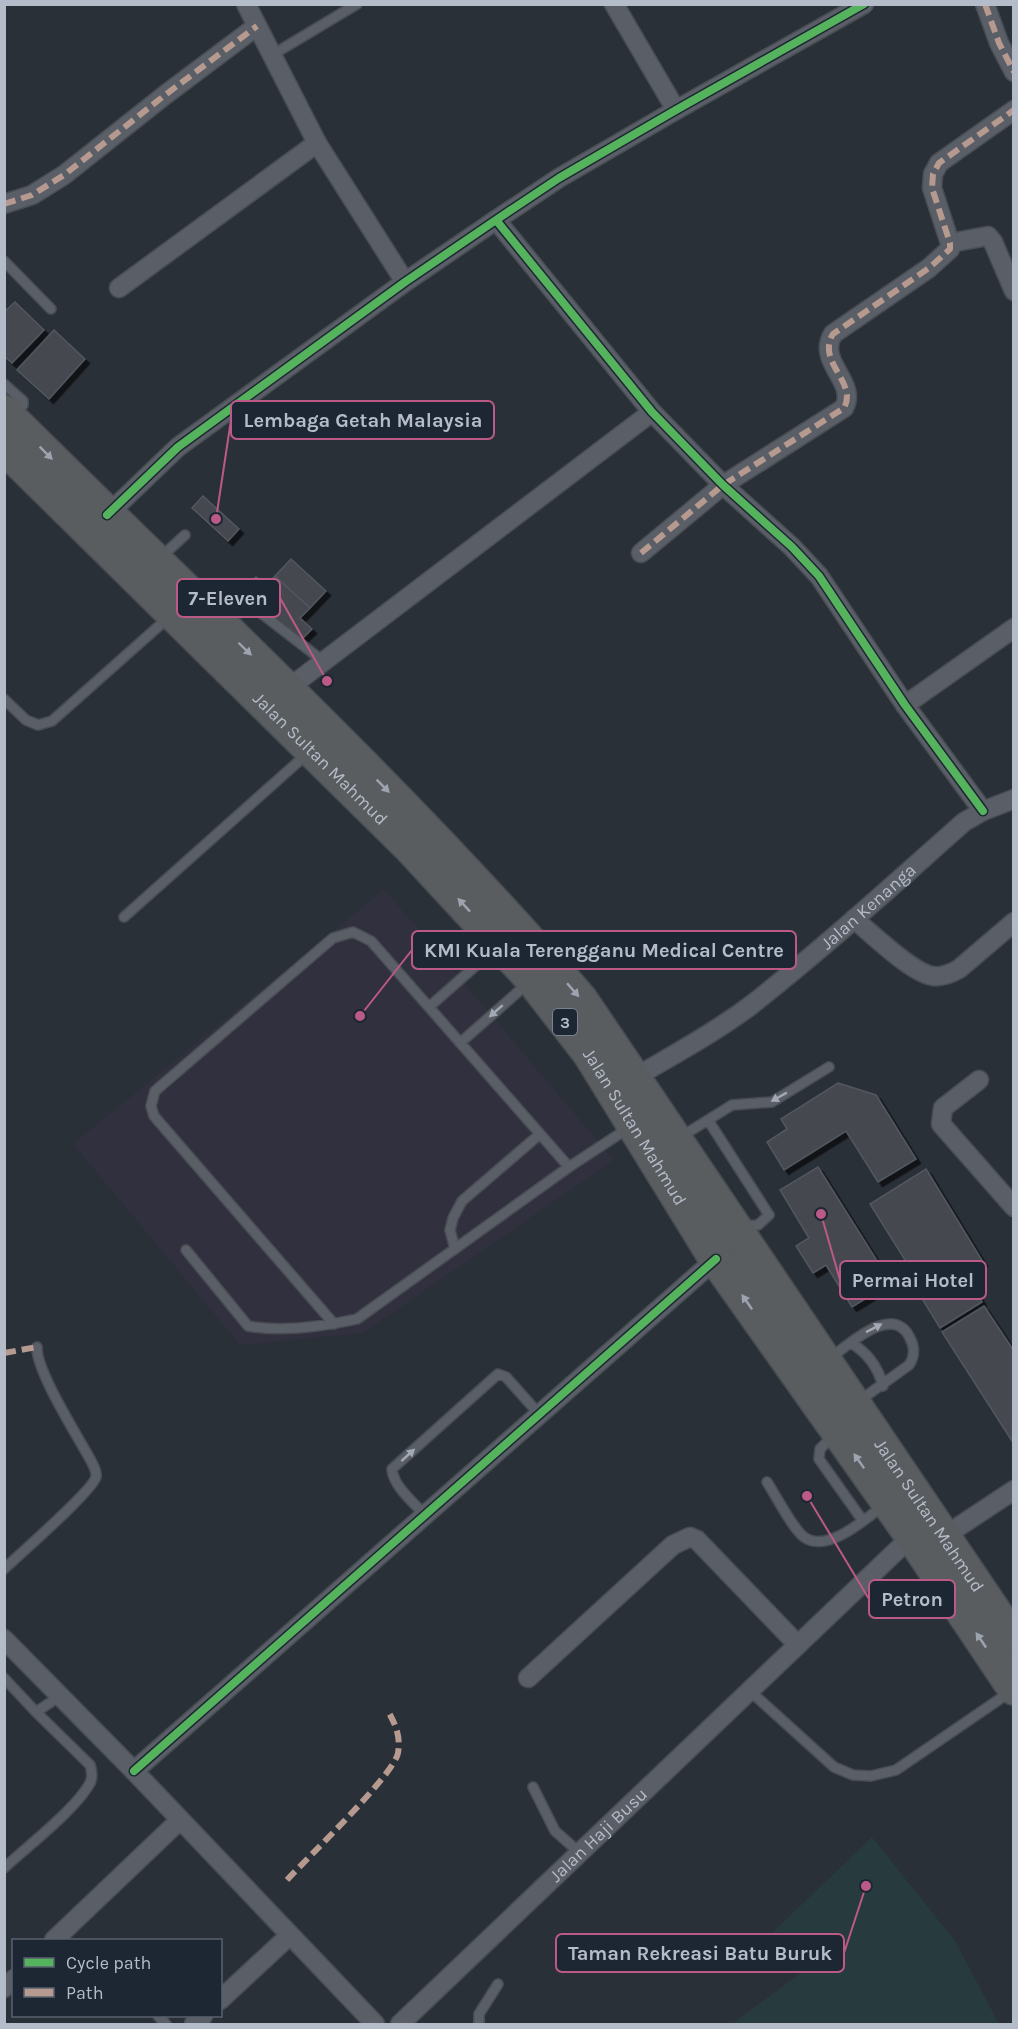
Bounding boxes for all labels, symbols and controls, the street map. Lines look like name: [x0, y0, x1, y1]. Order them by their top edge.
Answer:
callout: Lembaga Getah Malaysia: [231, 401, 494, 439]
text: Lembaga Getah Malaysia: [244, 409, 482, 432]
one-way arrow: [38, 446, 53, 460]
callout: 7-Eleven: [177, 579, 280, 617]
text: 7-Eleven: [188, 587, 268, 610]
one-way arrow: [237, 641, 251, 655]
street label: Jalan Sultan Mahmud: [248, 687, 392, 830]
one-way arrow: [376, 779, 390, 794]
street label: Jalan Kenanga: [816, 859, 920, 954]
one-way arrow: [457, 897, 471, 912]
callout: KMI Kuala Terengganu Medical Centre: [412, 931, 796, 969]
text: KMI Kuala Terengganu Medical Centre: [424, 939, 784, 962]
one-way arrow: [566, 982, 579, 997]
one-way arrow: [489, 1004, 504, 1017]
road number: 3: [553, 1009, 577, 1035]
street label: Jalan Sultan Mahmud: [578, 1044, 691, 1209]
one-way arrow: [770, 1092, 787, 1102]
callout: Permai Hotel: [840, 1261, 986, 1299]
text: Permai Hotel: [852, 1269, 974, 1292]
one-way arrow: [741, 1295, 753, 1310]
one-way arrow: [865, 1324, 883, 1334]
street label: Jalan Sultan Mahmud: [870, 1434, 989, 1596]
one-way arrow: [400, 1448, 415, 1462]
one-way arrow: [854, 1454, 866, 1469]
callout: Petron: [869, 1580, 955, 1618]
text: Petron: [881, 1588, 943, 1611]
one-way arrow: [975, 1632, 987, 1648]
street label: Jalan Haji Busu: [545, 1783, 652, 1887]
callout: Taman Rekreasi Batu Buruk: [556, 1934, 844, 1972]
legend: [12, 1939, 222, 2017]
text: Taman Rekreasi Batu Buruk: [568, 1942, 832, 1965]
text: Cycle path: [66, 1952, 151, 1974]
text: Path: [66, 1982, 104, 2004]

